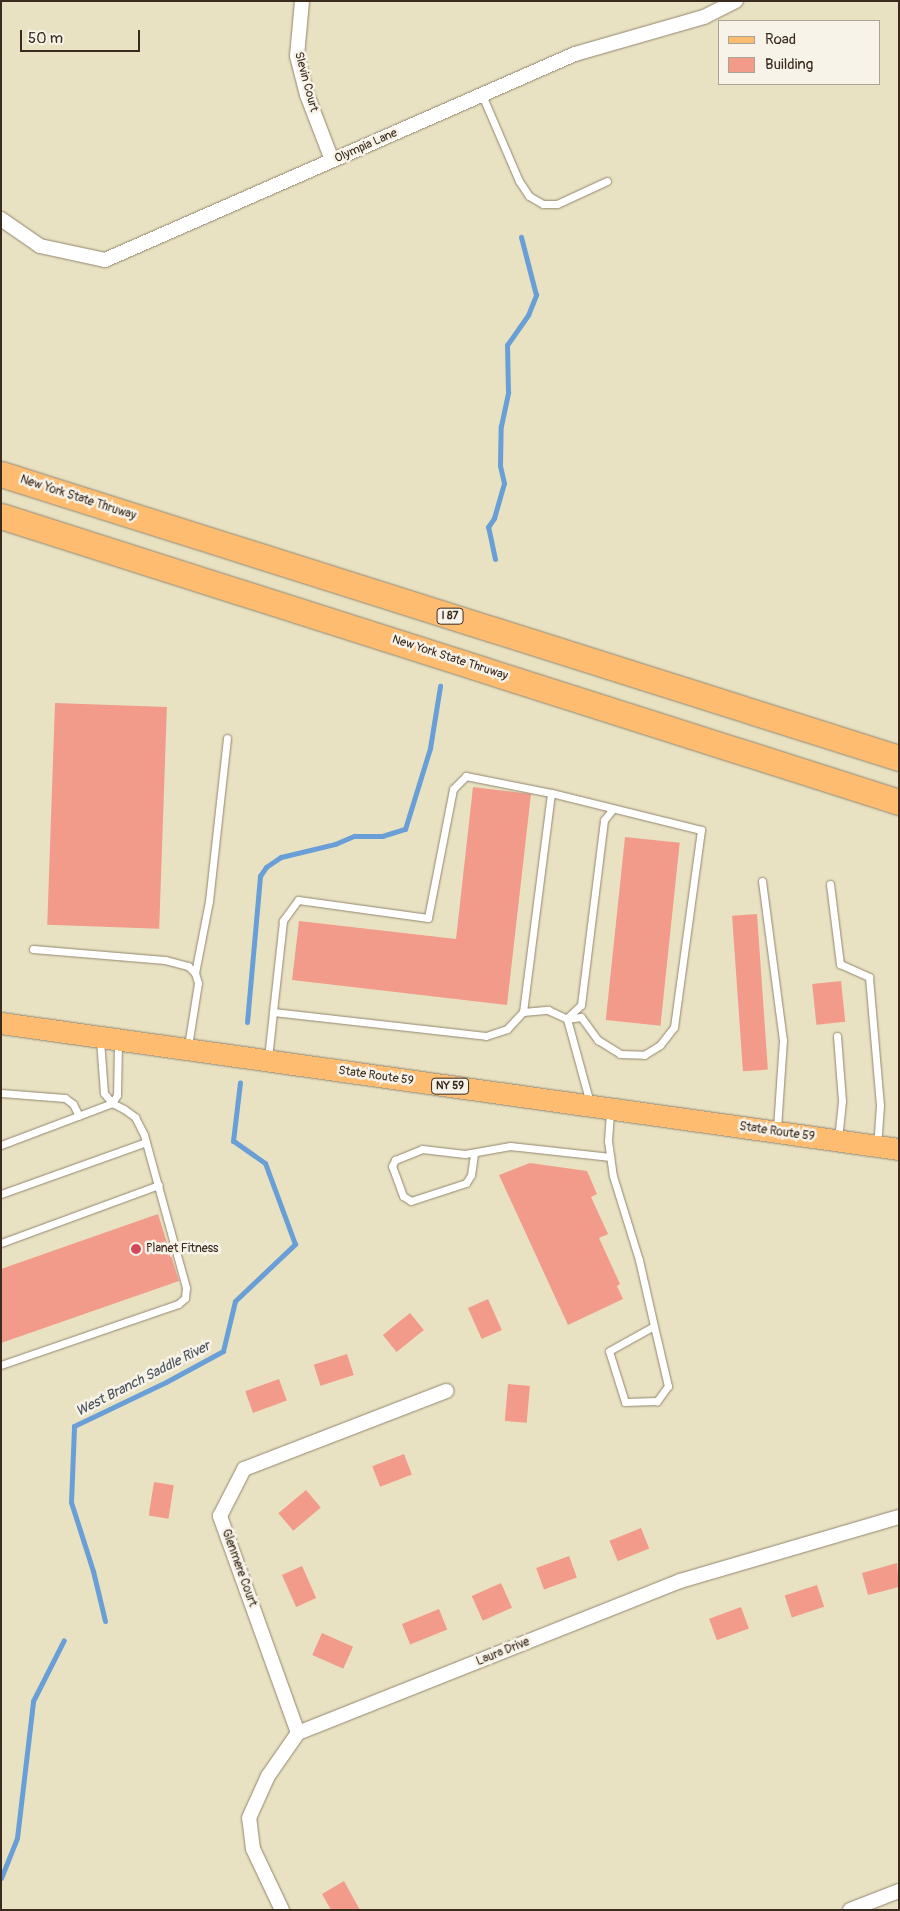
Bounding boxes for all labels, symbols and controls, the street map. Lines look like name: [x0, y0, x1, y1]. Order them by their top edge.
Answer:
scale bar: [22, 20, 142, 52]
legend: [718, 20, 880, 85]
text: 50 m: [28, 29, 63, 48]
text: Road: [765, 30, 796, 49]
street label: Slevin Court: [291, 50, 321, 114]
text: Building: [765, 55, 813, 74]
street label: Olympia Lane: [332, 126, 400, 166]
street label: New York State Thruway: [18, 472, 138, 524]
road number: I 87: [436, 608, 464, 624]
street label: New York State Thruway: [390, 632, 510, 684]
street label: State Route 59: [337, 1064, 415, 1088]
road number: NY 59: [430, 1078, 470, 1094]
street label: State Route 59: [738, 1120, 816, 1144]
place label: Planet Fitness: [146, 1242, 218, 1256]
marker: Planet Fitness: [130, 1243, 142, 1255]
water label: West Branch Saddle River: [73, 1338, 213, 1420]
street label: Glenmere Court: [218, 1527, 260, 1609]
street label: Laura Drive: [474, 1635, 532, 1669]

